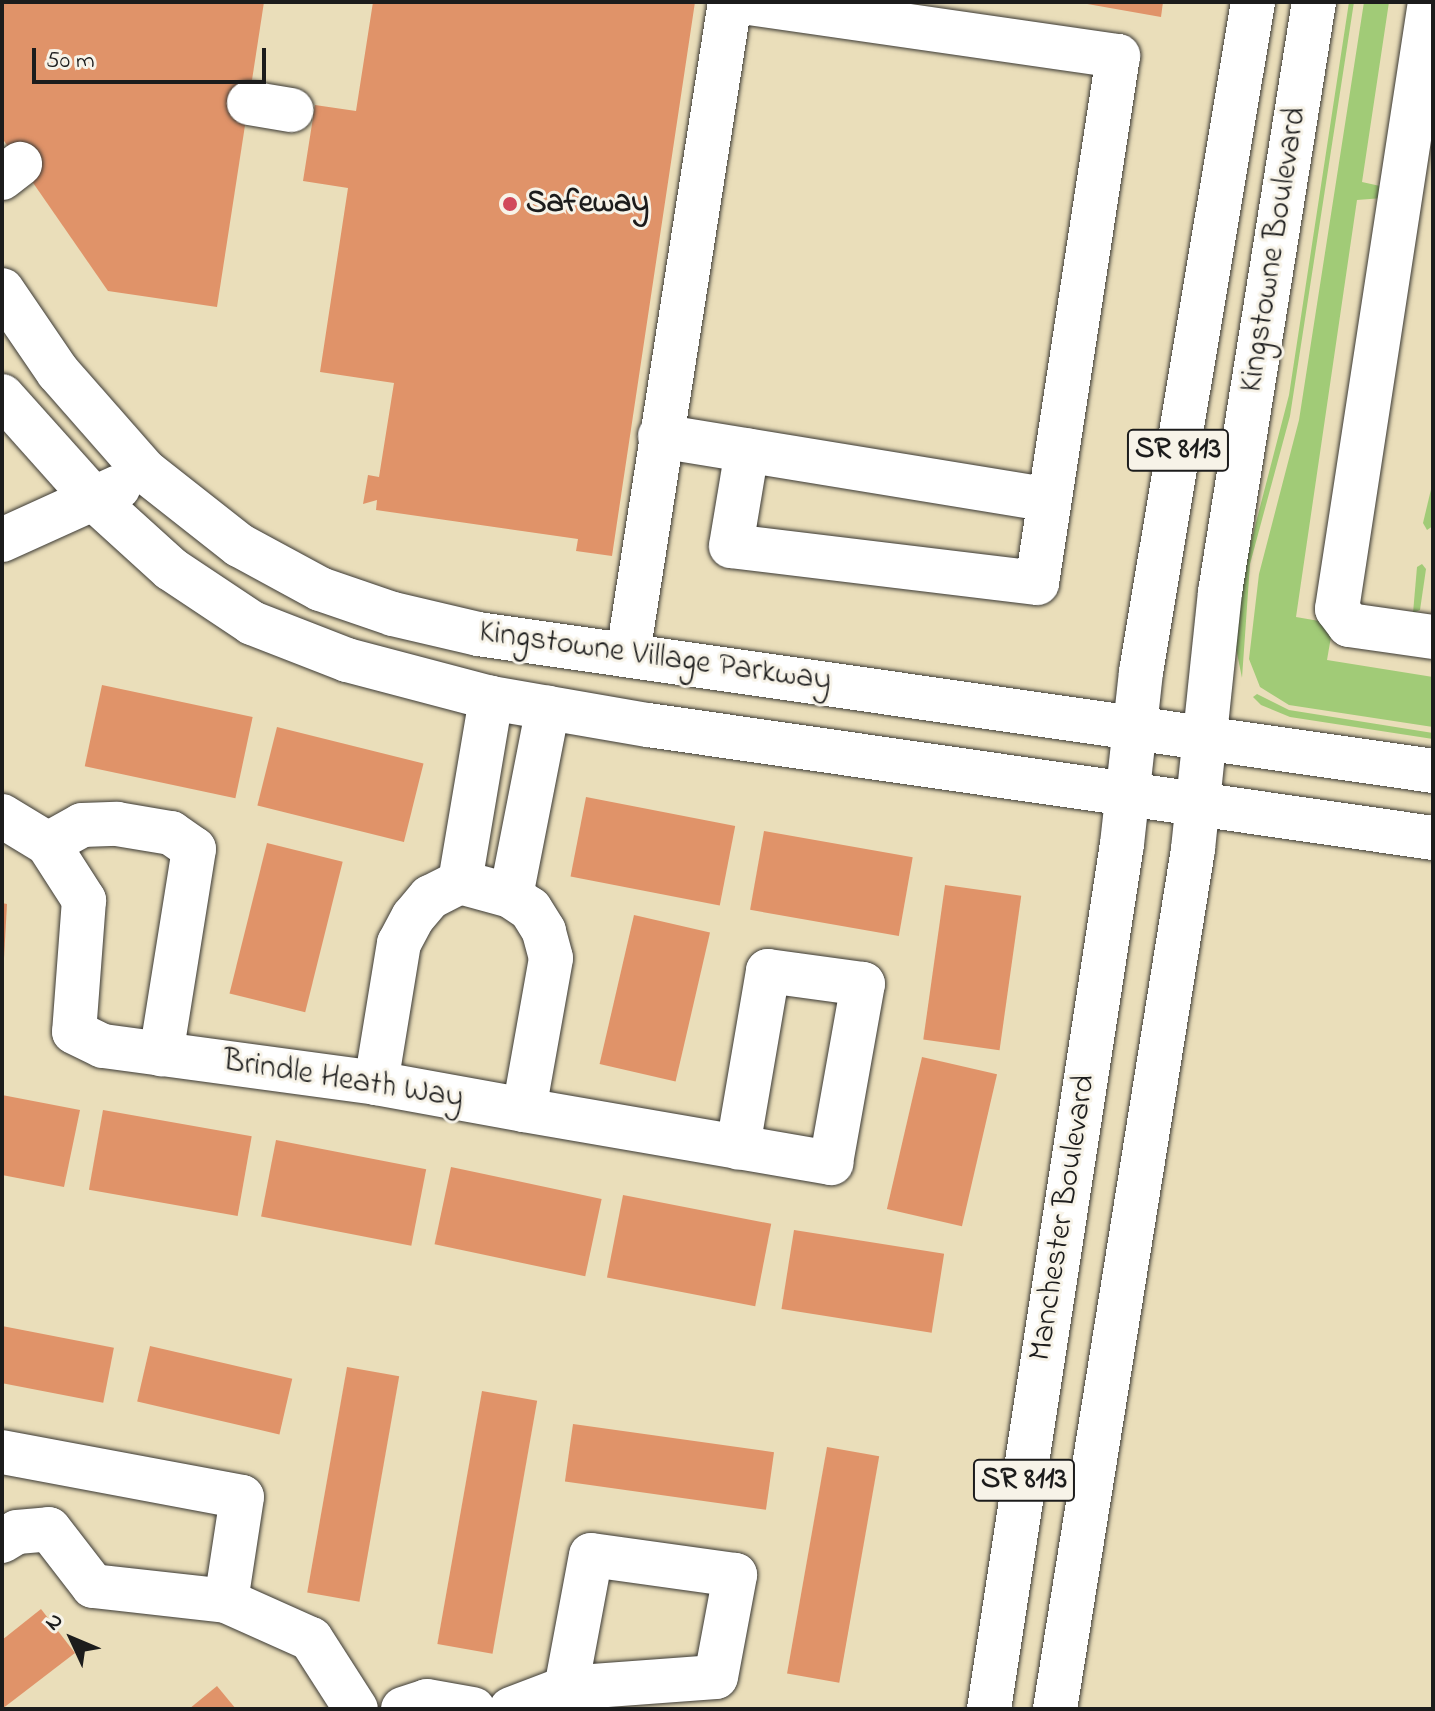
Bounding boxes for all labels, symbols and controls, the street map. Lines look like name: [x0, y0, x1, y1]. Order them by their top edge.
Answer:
scale bar: [36, 32, 270, 82]
text: 50 m: [46, 44, 95, 79]
street label: Kingstowne Boulevard: [1234, 105, 1316, 395]
place label: Safeway: [526, 185, 649, 223]
marker: Safeway: [501, 195, 519, 213]
road number: SR 8113: [1126, 424, 1230, 476]
street label: Kingstowne Village Parkway: [476, 614, 834, 702]
street label: Brindle Heath Way: [220, 1043, 466, 1119]
street label: Manchester Boulevard: [1022, 1072, 1106, 1364]
road number: SR 8113: [972, 1454, 1076, 1506]
north arrow: [32, 1599, 112, 1679]
text: N: [38, 1606, 71, 1639]

